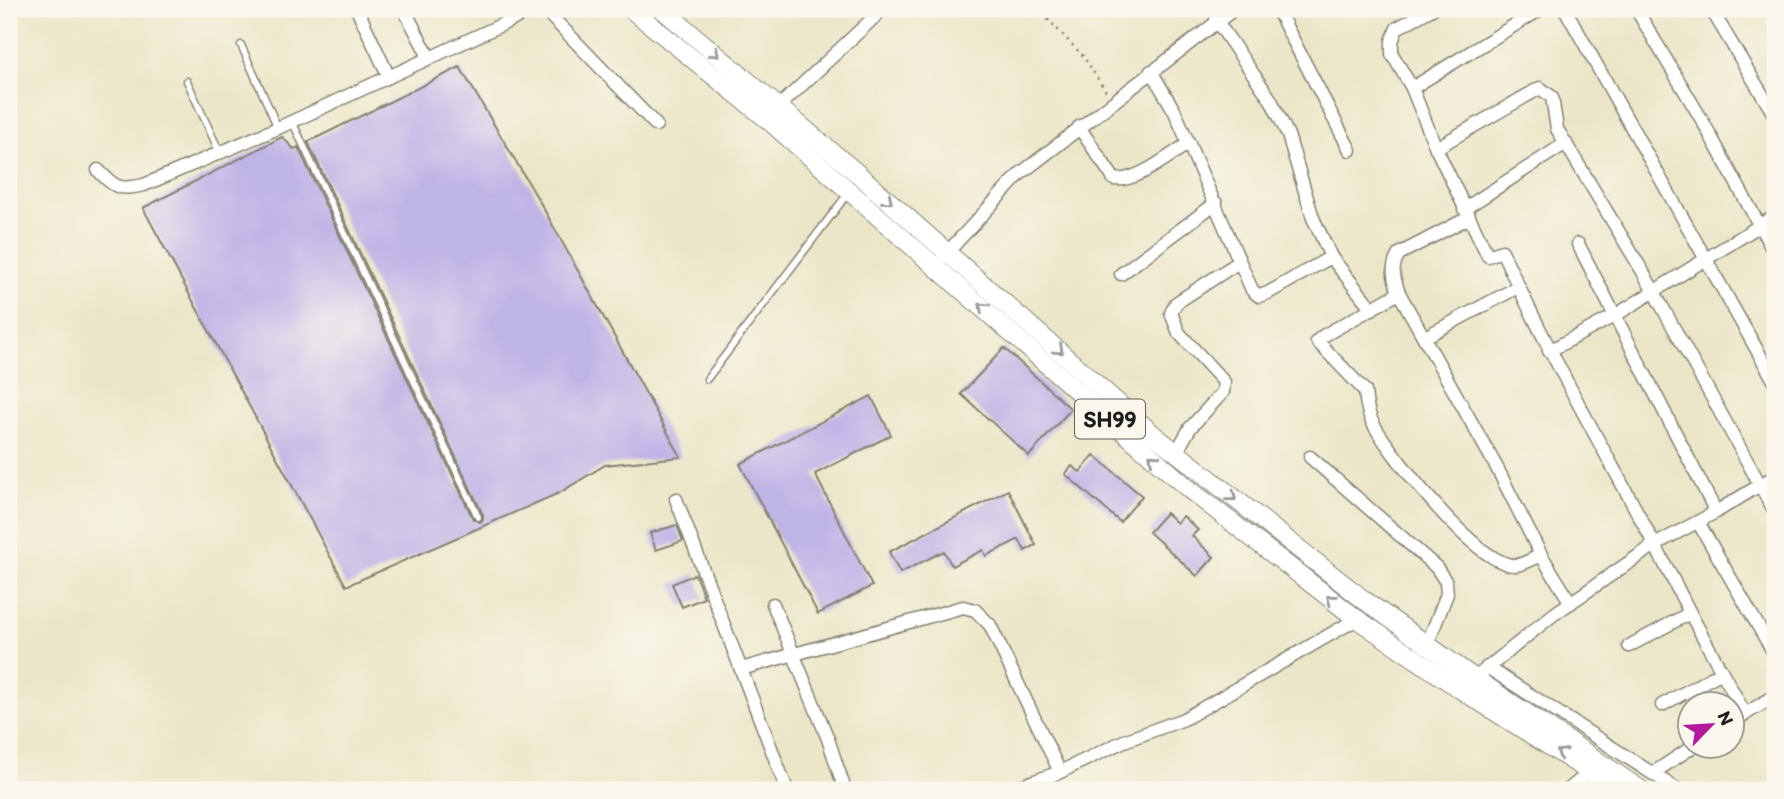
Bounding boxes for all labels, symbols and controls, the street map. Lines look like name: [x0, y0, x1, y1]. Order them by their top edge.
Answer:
one-way arrow: [706, 45, 719, 57]
one-way arrow: [880, 192, 893, 204]
one-way arrow: [978, 303, 991, 315]
one-way arrow: [1050, 342, 1063, 355]
road number: SH99: [1075, 400, 1145, 438]
one-way arrow: [1148, 454, 1161, 466]
one-way arrow: [1224, 489, 1237, 501]
one-way arrow: [1327, 595, 1339, 608]
north arrow: [1676, 690, 1746, 760]
text: N: [1713, 707, 1739, 729]
one-way arrow: [1555, 749, 1568, 762]

